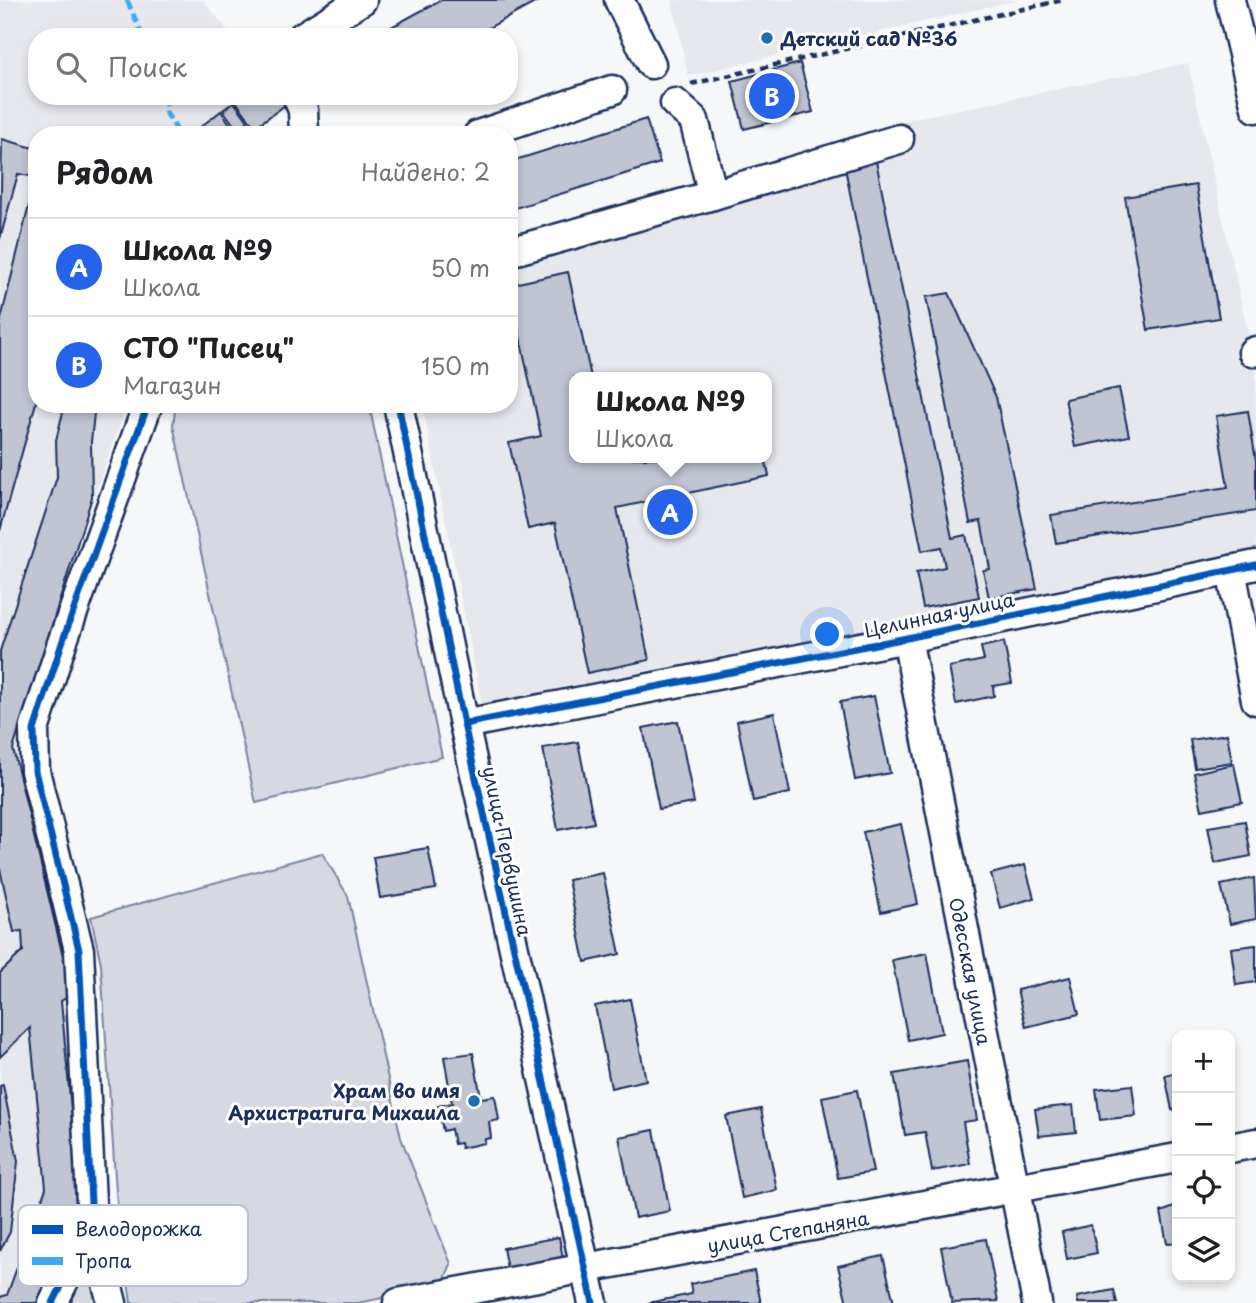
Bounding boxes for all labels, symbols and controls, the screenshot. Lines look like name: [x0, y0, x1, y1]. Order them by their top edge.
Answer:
place label: Детский сад №36: [780, 24, 957, 52]
search box: [28, 28, 518, 105]
marker: Детский сад №36: [759, 30, 775, 46]
text: Поиск: [108, 47, 187, 86]
icon: search: [52, 48, 90, 86]
pin: B: [749, 70, 795, 122]
text: Рядом: [56, 149, 154, 194]
text: Найдено: 2: [361, 154, 490, 189]
text: Школа №9: [123, 230, 272, 269]
text: A: [70, 250, 88, 285]
text: 50 m: [430, 250, 490, 285]
text: Школа: [123, 269, 200, 304]
text: СТО "Писец": [123, 328, 294, 367]
text: B: [71, 348, 87, 383]
text: 150 m: [421, 348, 490, 383]
text: Магазин: [123, 367, 222, 402]
popup: [569, 372, 772, 463]
text: Школа №9: [596, 381, 745, 420]
text: Школа: [596, 420, 673, 455]
pin: A: [647, 486, 693, 538]
street label: Целинная улица: [861, 584, 1017, 644]
your location: [810, 617, 844, 651]
street label: улица Первушина: [476, 763, 540, 939]
street label: Одесская улица: [943, 895, 999, 1047]
map controls: [1172, 1030, 1235, 1282]
button: +: [1172, 1030, 1235, 1093]
place label: Храм во имя Архистратига Михаила: [228, 1076, 460, 1126]
marker: Храм во имя Архистратига Михаила: [466, 1093, 482, 1109]
button: −: [1172, 1093, 1235, 1156]
button: locate: [1172, 1156, 1235, 1219]
street label: улица Степаняна: [705, 1203, 871, 1259]
legend: [18, 1205, 248, 1286]
text: Велодорожка: [75, 1214, 202, 1242]
button: layers: [1172, 1219, 1235, 1282]
text: Тропа: [75, 1246, 132, 1274]

